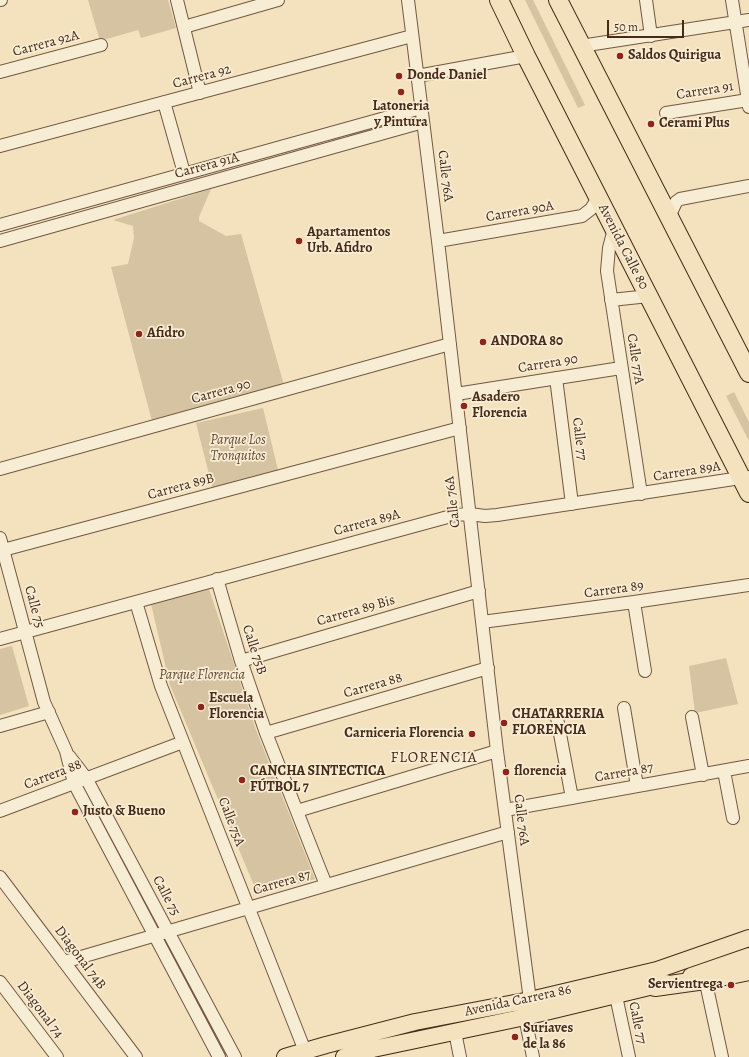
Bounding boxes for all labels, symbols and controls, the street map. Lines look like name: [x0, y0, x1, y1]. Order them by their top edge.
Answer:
scale bar: [609, 12, 686, 38]
text: 50 m: [614, 19, 638, 35]
street label: Carrera 92A: [11, 27, 81, 61]
place label: Saldos Quirigua: [628, 48, 721, 64]
marker: Saldos Quirigua: [615, 51, 625, 61]
street label: Carrera 92: [171, 61, 233, 93]
place label: Donde Daniel: [407, 68, 487, 84]
marker: Donde Daniel: [394, 71, 404, 81]
street label: Carrera 91: [675, 78, 735, 104]
marker: Latoneria y Pintura: [396, 87, 406, 97]
place label: Latoneria y Pintura: [373, 99, 429, 132]
place label: Cerami Plus: [659, 116, 730, 132]
marker: Cerami Plus: [646, 119, 656, 129]
street label: Carrera 91A: [173, 149, 241, 183]
street label: Calle 76A: [434, 149, 456, 203]
street label: Carrera 90A: [485, 198, 555, 226]
street label: Avenida Calle 80: [594, 201, 652, 293]
place label: Apartamentos Urb. Afidro: [307, 225, 391, 258]
marker: Apartamentos Urb. Afidro: [294, 236, 304, 246]
place label: Afidro: [147, 326, 185, 342]
marker: Afidro: [134, 329, 144, 339]
street label: Calle 77A: [623, 332, 647, 386]
place label: ANDORA 80: [491, 334, 563, 350]
marker: ANDORA 80: [478, 337, 488, 347]
street label: Carrera 90: [517, 351, 579, 377]
street label: Carrera 90: [190, 376, 252, 408]
place label: Asadero Florencia: [472, 390, 527, 422]
marker: Asadero Florencia: [459, 401, 469, 411]
street label: Calle 77: [568, 417, 590, 461]
park label: Parque Los Tronquitos: [210, 433, 266, 466]
street label: Carrera 89A: [652, 458, 722, 486]
street label: Carrera 89B: [146, 470, 216, 504]
street label: Calle 76A: [442, 475, 464, 529]
street label: Carrera 89A: [332, 506, 402, 540]
street label: Carrera 89: [583, 578, 645, 602]
street label: Calle 75: [20, 584, 48, 630]
street label: Carrera 89 Bis: [315, 592, 397, 630]
street label: Calle 75B: [238, 623, 270, 677]
park label: Parque Florencia: [159, 668, 245, 684]
street label: Carrera 88: [342, 670, 404, 702]
place label: Escuela Florencia: [209, 691, 264, 724]
marker: Escuela Florencia: [196, 702, 206, 712]
place label: CHATARRERIA FLORENCIA: [512, 707, 604, 740]
marker: CHATARRERIA FLORENCIA: [499, 718, 509, 728]
place label: Carniceria Florencia: [344, 726, 464, 742]
marker: Carniceria Florencia: [467, 729, 477, 739]
district label: FLORENCIA: [391, 749, 477, 767]
street label: Carrera 88: [22, 756, 84, 794]
street label: Carrera 87: [593, 760, 655, 786]
place label: CANCHA SINTECTICA FÚTBOL 7: [250, 764, 385, 796]
place label: florencia: [514, 764, 567, 780]
marker: florencia: [501, 767, 511, 777]
marker: CANCHA SINTECTICA FÚTBOL 7: [237, 775, 247, 785]
street label: Calle 76A: [510, 793, 532, 847]
street label: Calle 75A: [214, 795, 248, 849]
place label: Justo & Bueno: [83, 804, 165, 820]
marker: Justo & Bueno: [70, 807, 80, 817]
street label: Carrera 87: [251, 867, 313, 899]
street label: Calle 75: [148, 873, 184, 919]
street label: Diagonal 74B: [51, 923, 109, 993]
place label: Servientrega: [648, 977, 723, 993]
street label: Diagonal 74: [13, 978, 67, 1042]
marker: Servientrega: [726, 980, 736, 990]
street label: Avenida Carrera 86: [463, 982, 573, 1020]
street label: Calle 77: [624, 1000, 650, 1046]
place label: Suriaves de la 86: [523, 1021, 573, 1054]
marker: Suriaves de la 86: [510, 1032, 520, 1042]

